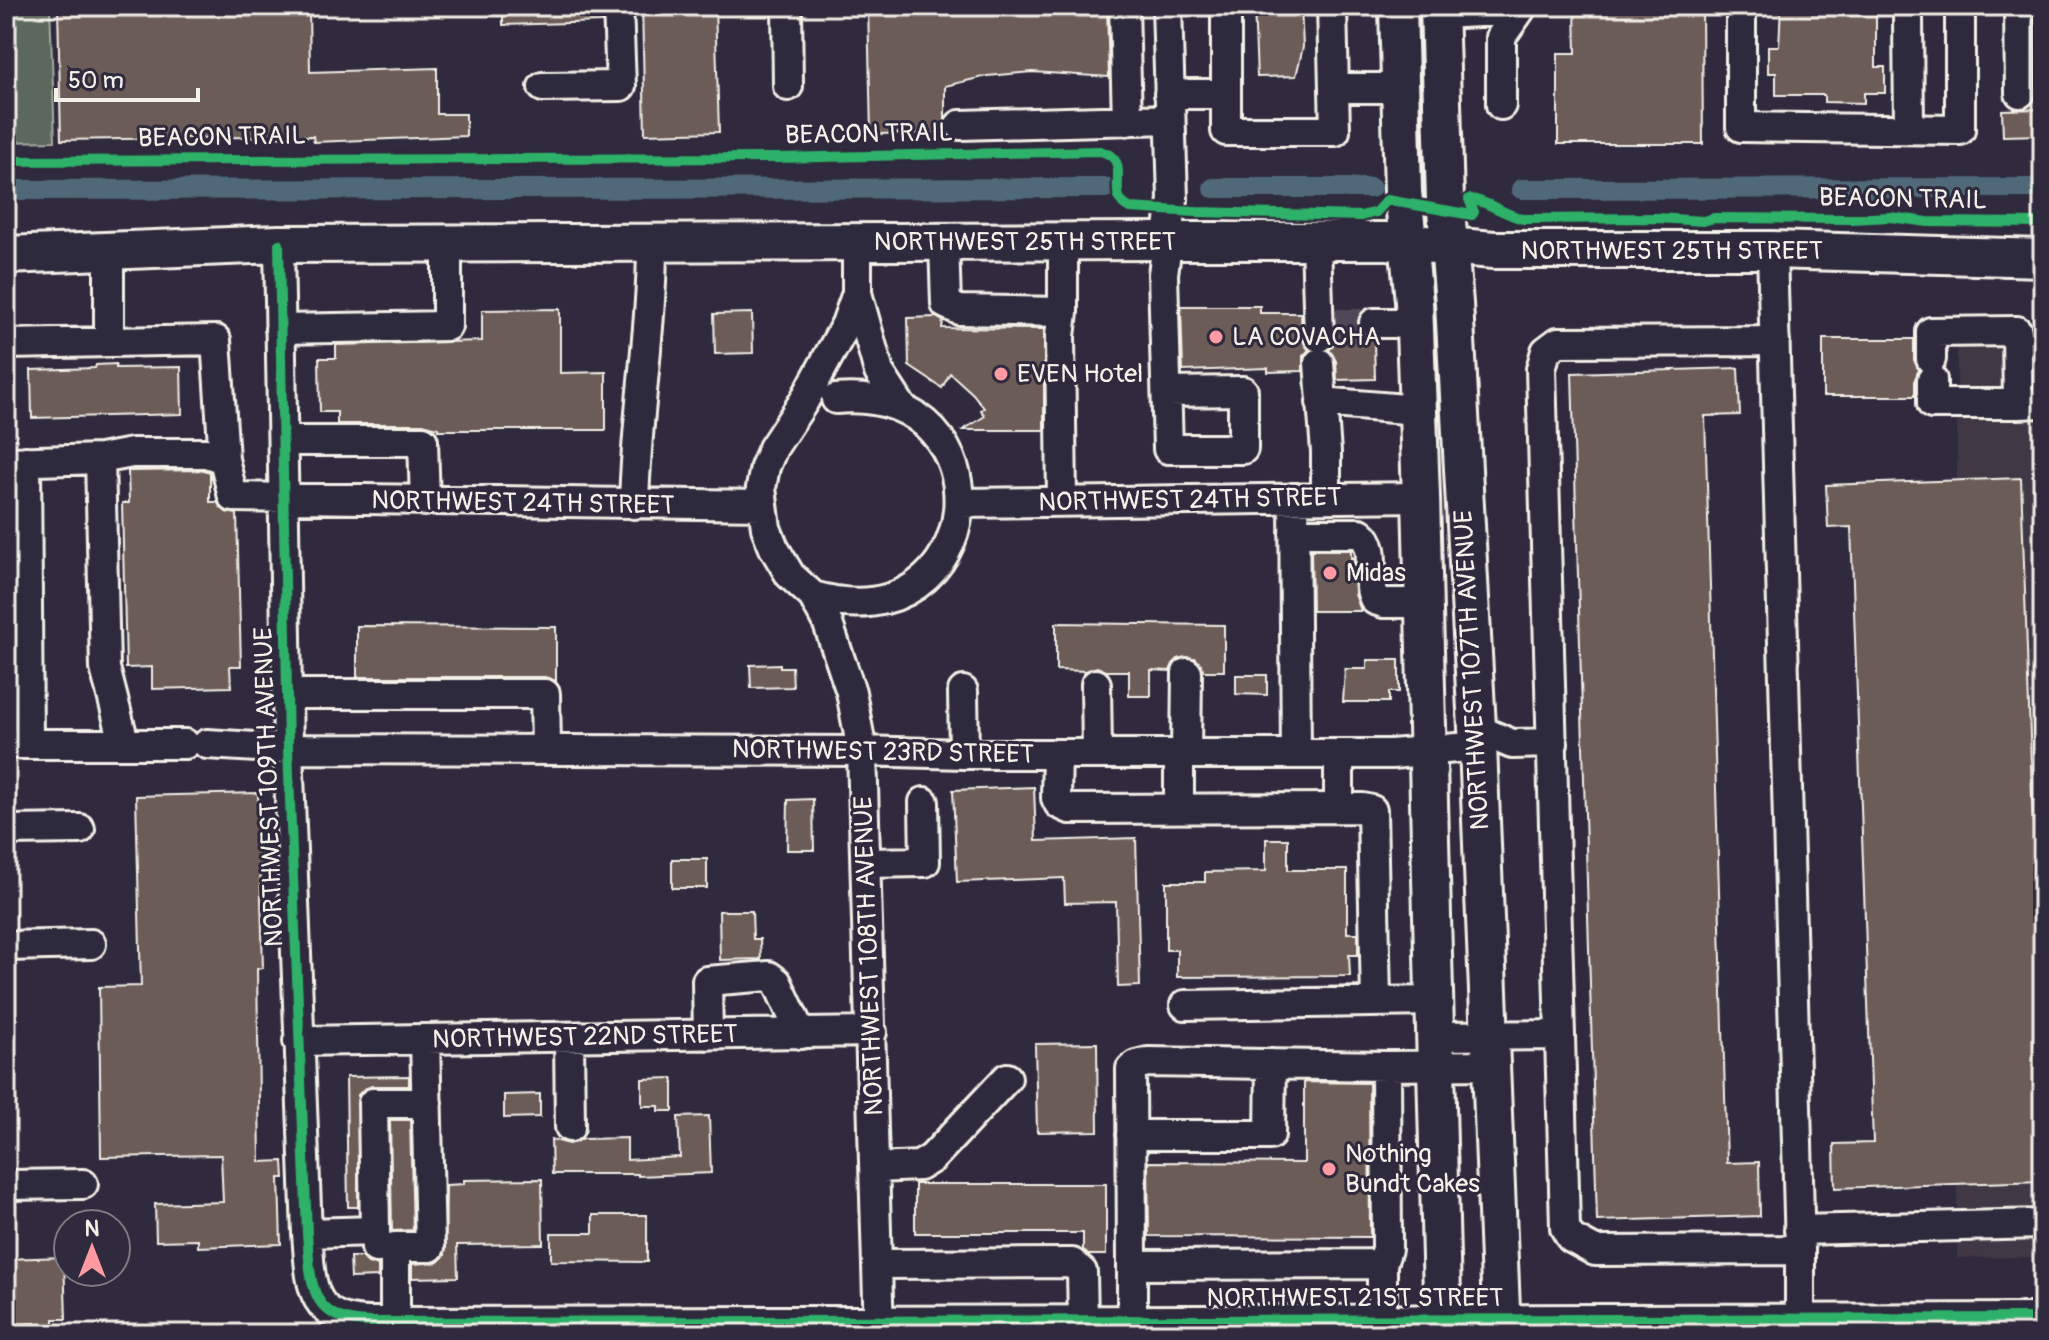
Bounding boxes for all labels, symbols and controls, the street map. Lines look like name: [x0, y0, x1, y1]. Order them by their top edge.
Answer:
scale bar: [56, 52, 198, 102]
text: 50 m: [68, 66, 124, 95]
street label: BEACON TRAIL: [785, 117, 953, 151]
street label: BEACON TRAIL: [138, 120, 306, 154]
street label: BEACON TRAIL: [1819, 182, 1987, 216]
street label: NORTHWEST 25TH STREET: [874, 226, 1176, 258]
street label: NORTHWEST 25TH STREET: [1521, 235, 1823, 267]
place label: LA COVACHA: [1232, 321, 1381, 353]
marker: LA COVACHA: [1207, 328, 1225, 346]
place label: EVEN Hotel: [1017, 358, 1143, 390]
marker: EVEN Hotel: [992, 365, 1010, 383]
street label: NORTHWEST 24TH STREET: [1038, 481, 1342, 519]
street label: NORTHWEST 24TH STREET: [371, 484, 675, 522]
street label: NORTHWEST 107TH AVENUE: [1448, 509, 1496, 831]
place label: Midas: [1346, 557, 1406, 589]
marker: Midas: [1321, 564, 1339, 582]
street label: NORTHWEST 109TH AVENUE: [247, 626, 291, 948]
street label: NORTHWEST 23RD STREET: [732, 733, 1034, 771]
street label: NORTHWEST 108TH AVENUE: [847, 796, 891, 1116]
street label: NORTHWEST 22ND STREET: [432, 1018, 738, 1056]
place label: Nothing Bundt Cakes: [1345, 1138, 1480, 1200]
marker: Nothing Bundt Cakes: [1320, 1160, 1338, 1178]
north arrow: [52, 1208, 132, 1288]
text: N: [85, 1215, 100, 1243]
street label: NORTHWEST 21ST STREET: [1206, 1282, 1504, 1314]

